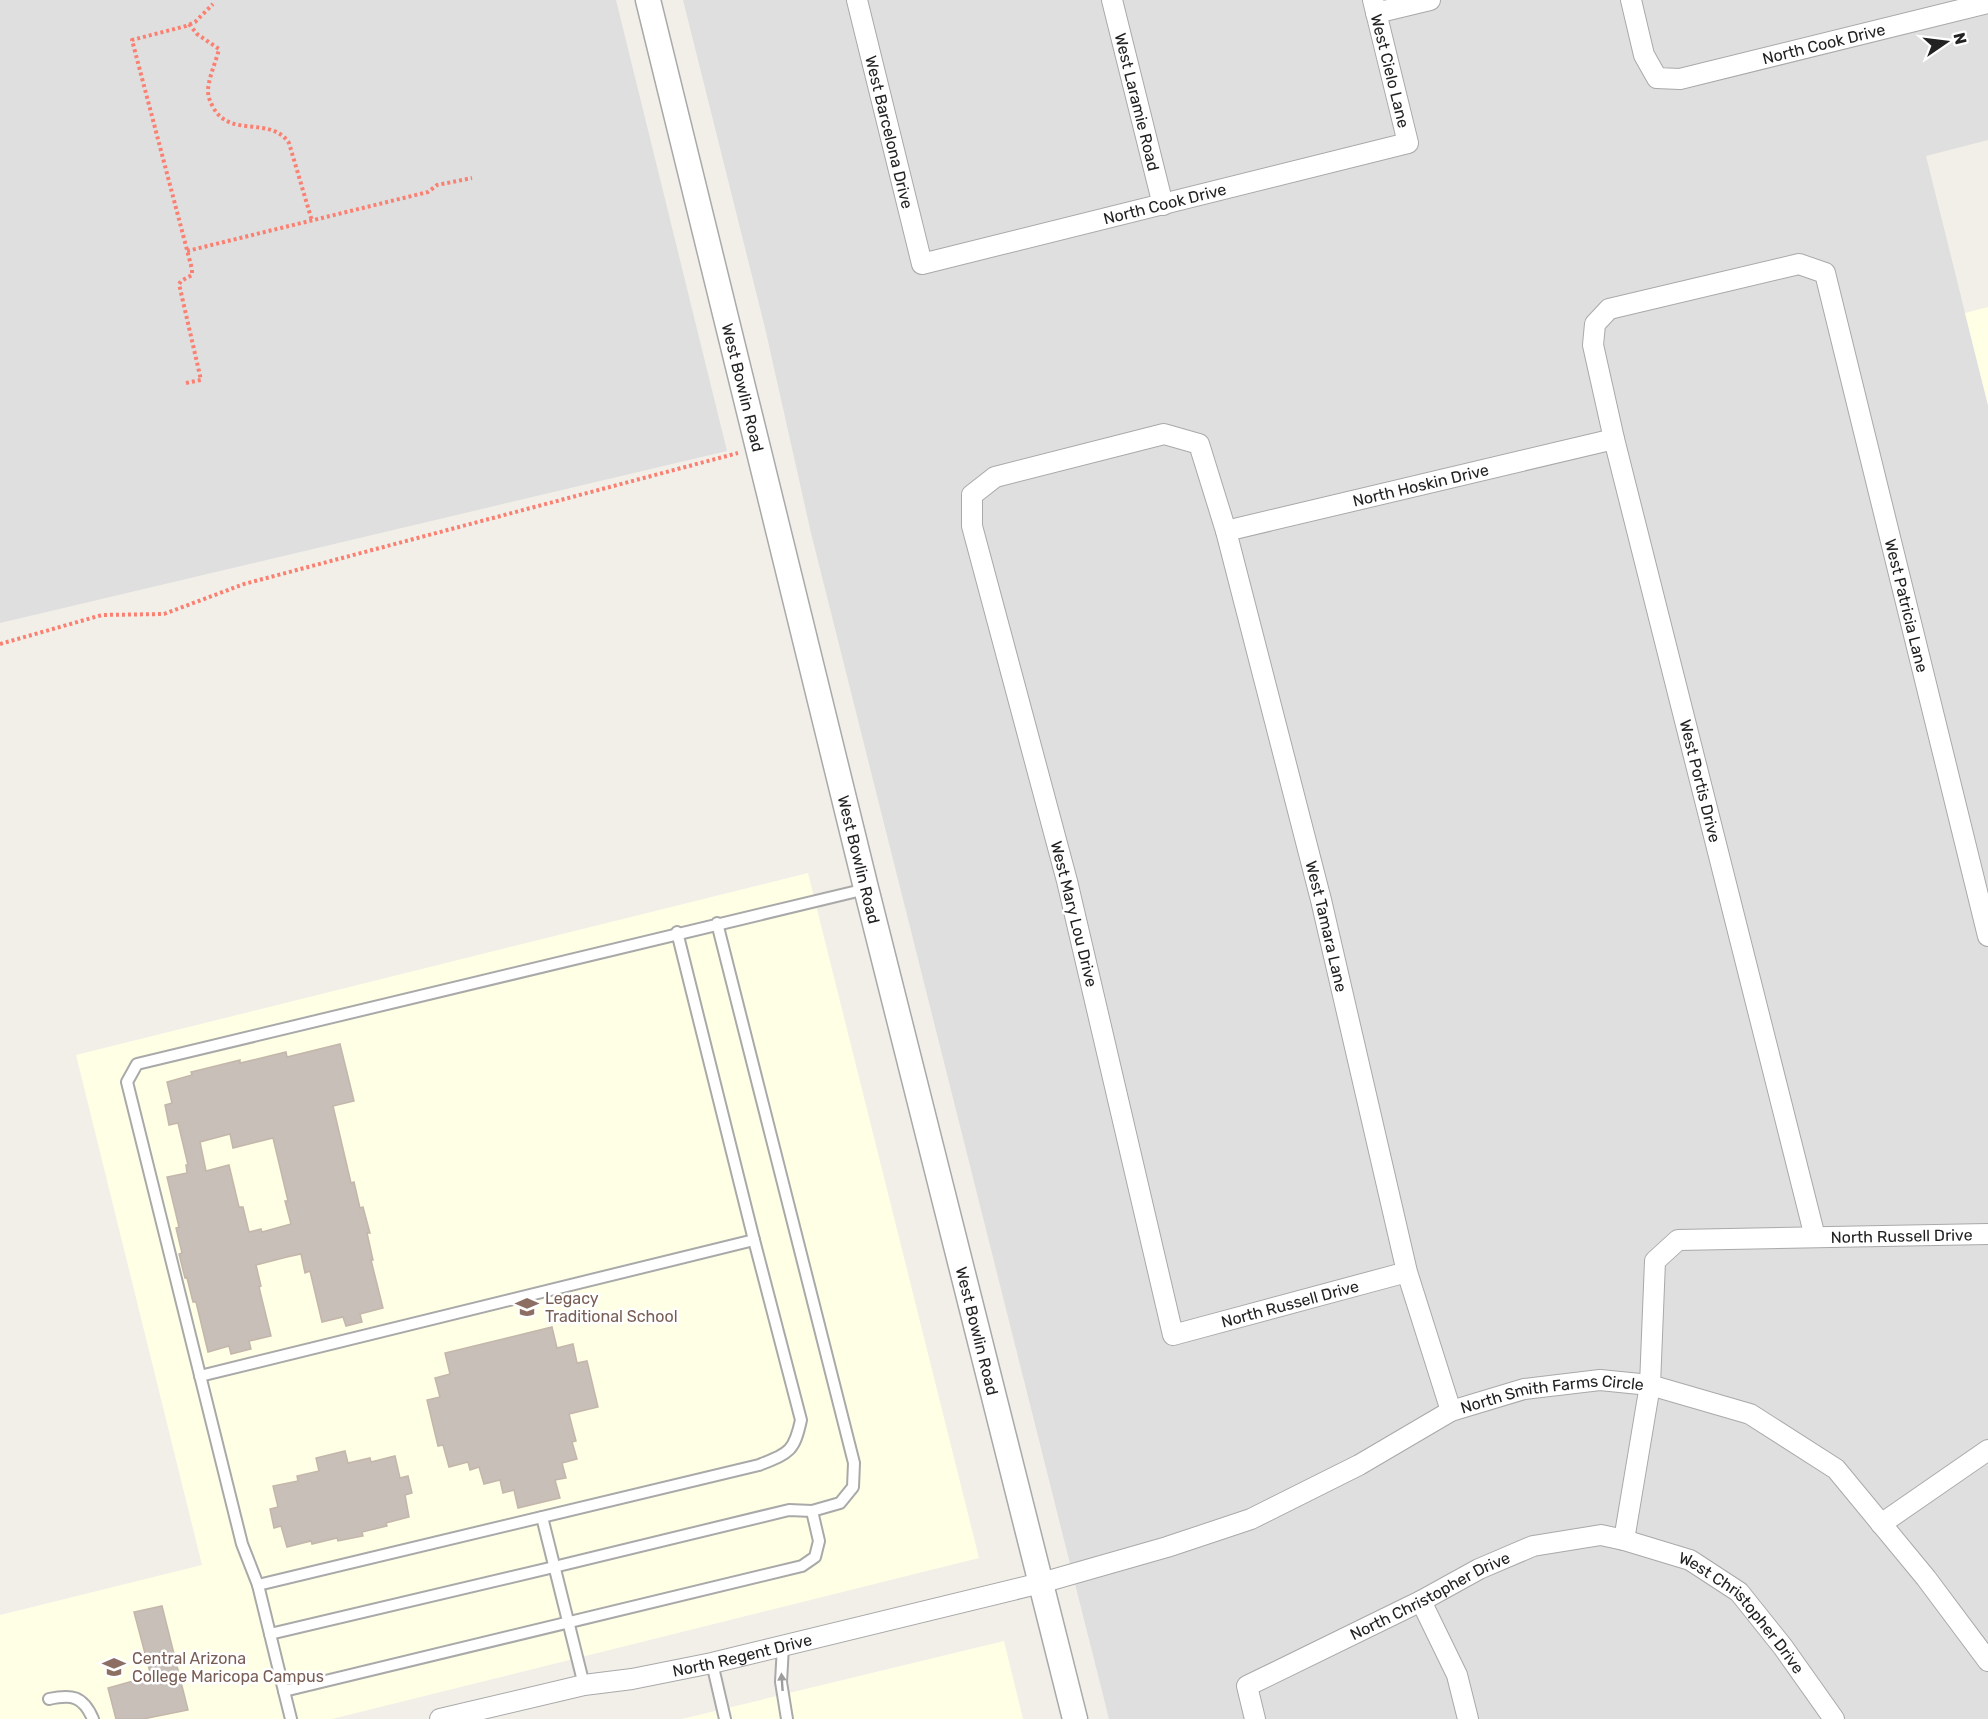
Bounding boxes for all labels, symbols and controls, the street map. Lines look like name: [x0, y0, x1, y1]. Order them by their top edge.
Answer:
street label: West Cielo Lane: [1367, 12, 1413, 130]
north arrow: [1916, 12, 1976, 72]
street label: North Cook Drive: [1760, 19, 1887, 68]
street label: West Laramie Road: [1111, 31, 1164, 173]
text: N: [1949, 31, 1971, 46]
street label: West Barcelona Drive: [861, 53, 918, 211]
street label: North Cook Drive: [1101, 179, 1228, 228]
street label: West Bowlin Road: [718, 321, 768, 454]
street label: North Hoskin Drive: [1351, 460, 1491, 510]
street label: West Patricia Lane: [1881, 537, 1932, 674]
street label: West Portis Drive: [1676, 718, 1724, 844]
street label: West Bowlin Road: [834, 793, 884, 926]
street label: West Mary Lou Drive: [1047, 839, 1101, 989]
street label: West Tamara Lane: [1302, 859, 1351, 994]
street label: North Russell Drive: [1830, 1225, 1973, 1247]
street label: West Bowlin Road: [952, 1265, 1003, 1397]
street label: North Russell Drive: [1219, 1276, 1361, 1332]
place label: Legacy Traditional School: [545, 1289, 678, 1326]
school or university icon: Legacy Traditional School: [514, 1294, 540, 1320]
street label: North Smith Farms Circle: [1458, 1370, 1645, 1417]
street label: North Christopher Drive: [1347, 1547, 1513, 1644]
street label: West Christopher Drive: [1677, 1548, 1808, 1677]
street label: North Regent Drive: [671, 1630, 814, 1680]
place label: Central Arizona College Maricopa Campus: [132, 1649, 324, 1686]
school or university icon: Central Arizona College Maricopa Campus: [101, 1654, 127, 1680]
one-way arrow: [777, 1673, 787, 1692]

